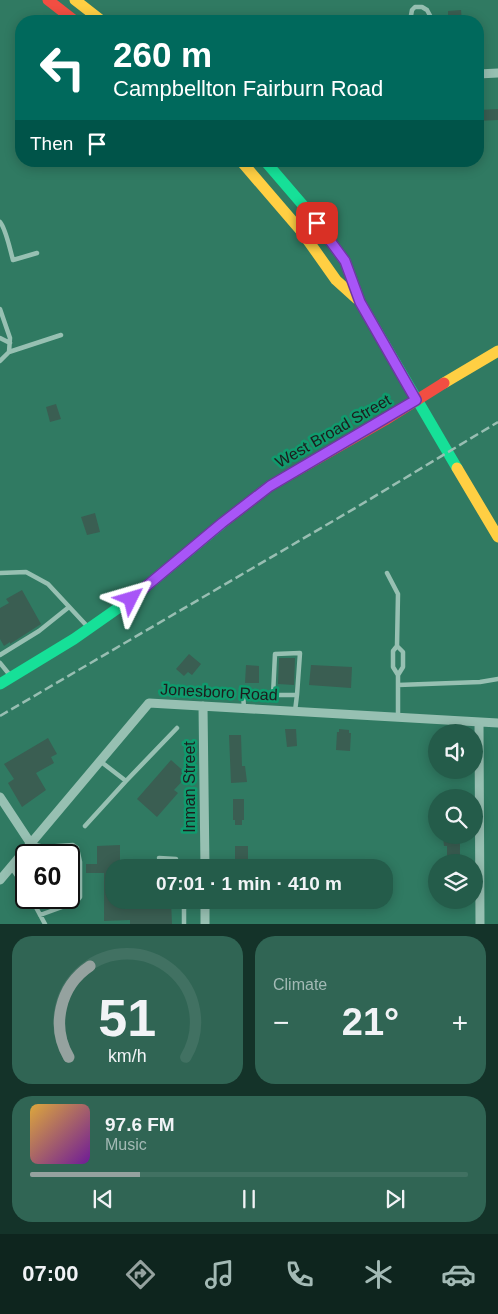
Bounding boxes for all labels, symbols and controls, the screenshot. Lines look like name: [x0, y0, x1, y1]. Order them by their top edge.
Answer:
icon: left: [30, 35, 95, 100]
text: 260 m: [113, 35, 212, 74]
text: Campbellton Fairburn Road: [113, 76, 383, 101]
icon: arrive: [83, 130, 111, 158]
text: Then: [30, 133, 73, 154]
pin: [296, 202, 338, 244]
icon: arrive: [303, 209, 331, 237]
street label: West Broad Street: [272, 391, 394, 471]
position arrow: [104, 572, 156, 624]
street label: Jonesboro Road: [160, 680, 278, 704]
map controls: [428, 724, 483, 909]
button: sound: [428, 724, 483, 779]
street label: Inman Street: [181, 741, 198, 833]
button: search: [428, 789, 483, 844]
speed limit sign: 60: [15, 844, 80, 909]
button: layers: [428, 854, 483, 909]
text: 07:01 · 1 min · 410 m: [156, 873, 342, 894]
text: Climate: [273, 976, 327, 993]
text: 51: [99, 989, 156, 1047]
text: 21°: [342, 1001, 399, 1043]
text: −: [273, 1007, 289, 1038]
text: +: [452, 1007, 468, 1038]
text: km/h: [108, 1046, 147, 1066]
text: 97.6 FM: [105, 1114, 175, 1135]
text: Music: [105, 1136, 147, 1153]
icon: previous: [89, 1185, 117, 1213]
icon: pause: [235, 1185, 263, 1213]
icon: next: [381, 1185, 409, 1213]
icon: directions: [123, 1257, 158, 1292]
icon: music: [202, 1257, 237, 1292]
icon: phone: [282, 1257, 317, 1292]
icon: climate: [361, 1257, 396, 1292]
icon: car: [441, 1257, 476, 1292]
text: 07:00: [22, 1261, 79, 1286]

